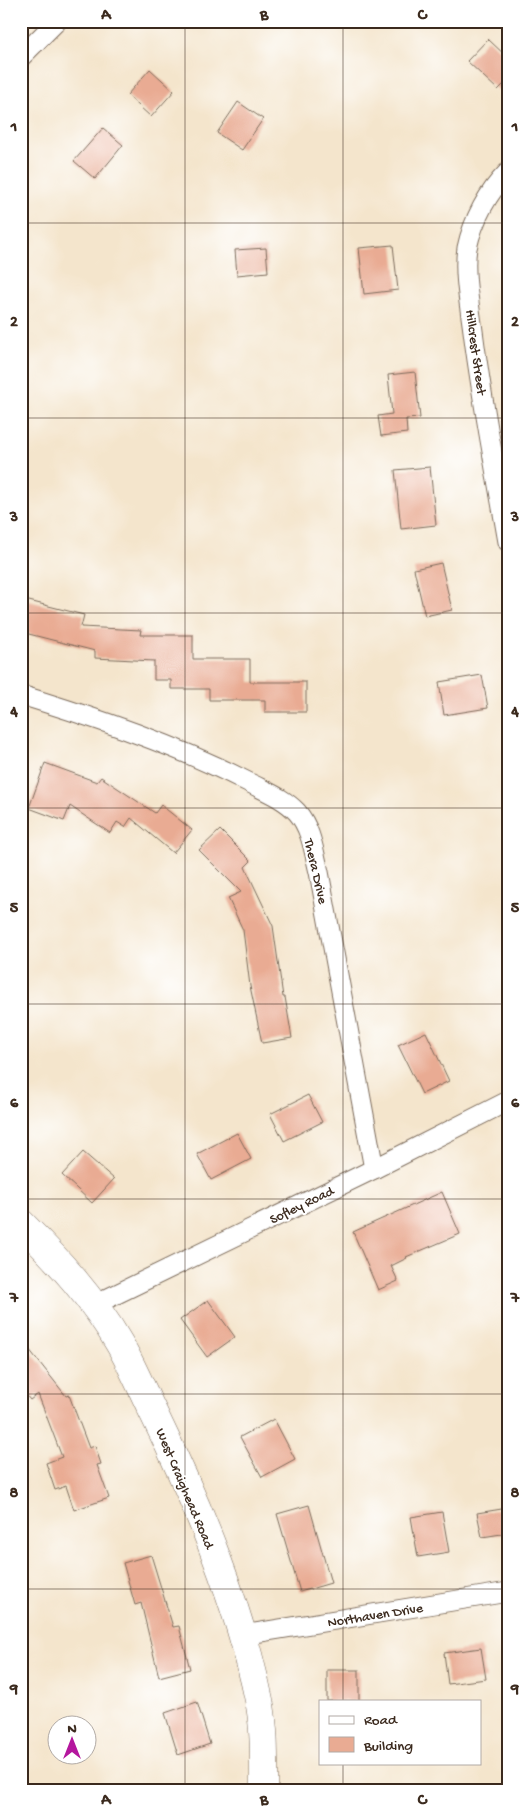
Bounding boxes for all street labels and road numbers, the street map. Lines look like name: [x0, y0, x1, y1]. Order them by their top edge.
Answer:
street label: Hillcrest Street: [460, 309, 489, 397]
street label: Thera Drive: [299, 836, 331, 907]
street label: Sofley Road: [267, 1183, 339, 1229]
street label: West Craighead Road: [151, 1426, 217, 1553]
street label: Northaven Drive: [327, 1600, 425, 1632]

